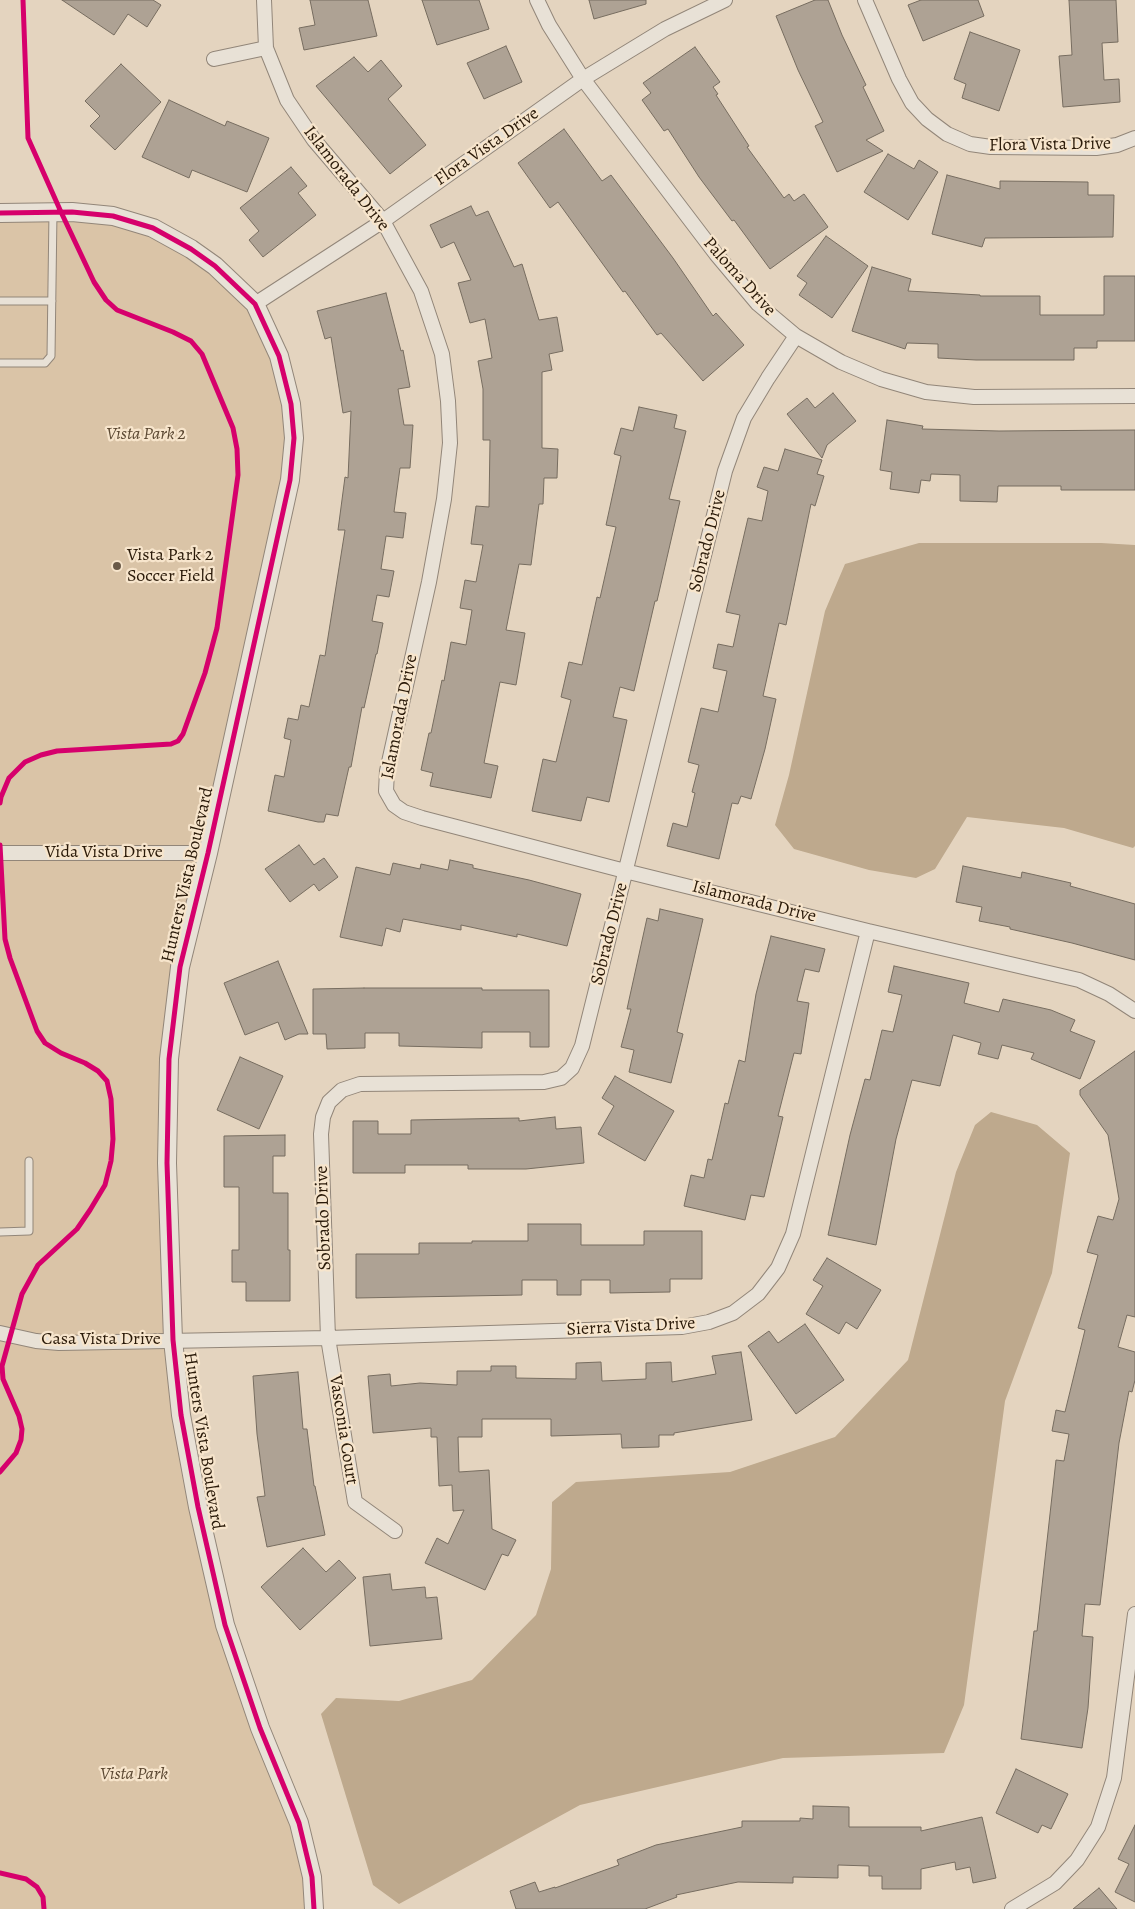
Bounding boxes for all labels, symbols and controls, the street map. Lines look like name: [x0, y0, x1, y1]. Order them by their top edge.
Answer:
street label: Flora Vista Drive: [431, 103, 543, 191]
street label: Islamorada Drive: [298, 122, 394, 236]
street label: Flora Vista Drive: [989, 133, 1111, 157]
street label: Paloma Drive: [698, 233, 780, 321]
park label: Vista Park 2: [106, 424, 186, 446]
street label: Sobrado Drive: [685, 487, 731, 595]
place label: Vista Park 2 Soccer Field: [127, 545, 214, 588]
marker: Vista Park 2 Soccer Field: [111, 560, 123, 572]
street label: Islamorada Drive: [377, 652, 423, 782]
street label: Hunters Vista Boulevard: [157, 785, 219, 965]
street label: Vida Vista Drive: [45, 842, 163, 864]
street label: Islamorada Drive: [690, 876, 818, 928]
street label: Sobrado Drive: [587, 880, 633, 988]
street label: Sobrado Drive: [311, 1165, 337, 1271]
street label: Sierra Vista Drive: [566, 1313, 696, 1341]
street label: Casa Vista Drive: [41, 1329, 161, 1351]
street label: Hunters Vista Boulevard: [178, 1351, 228, 1531]
street label: Vasconia Court: [324, 1374, 362, 1486]
park label: Vista Park: [100, 1764, 168, 1786]

